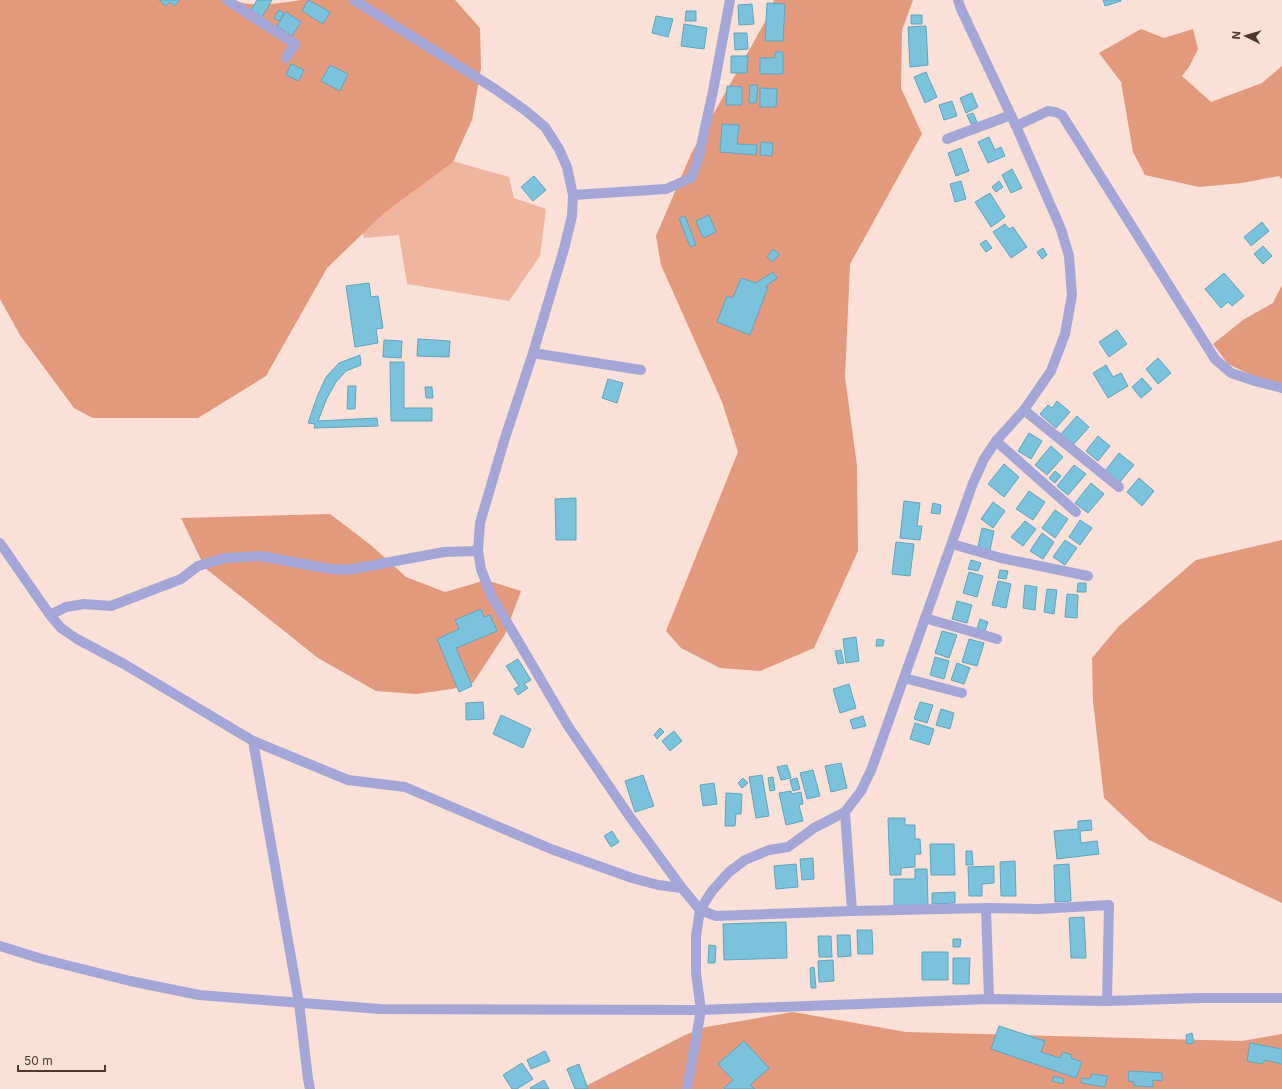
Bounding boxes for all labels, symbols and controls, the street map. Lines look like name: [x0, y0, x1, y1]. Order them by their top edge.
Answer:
north arrow: [1226, 16, 1266, 56]
text: N: [1229, 30, 1243, 40]
scale bar: [18, 1047, 105, 1073]
text: 50 m: [24, 1053, 53, 1068]

